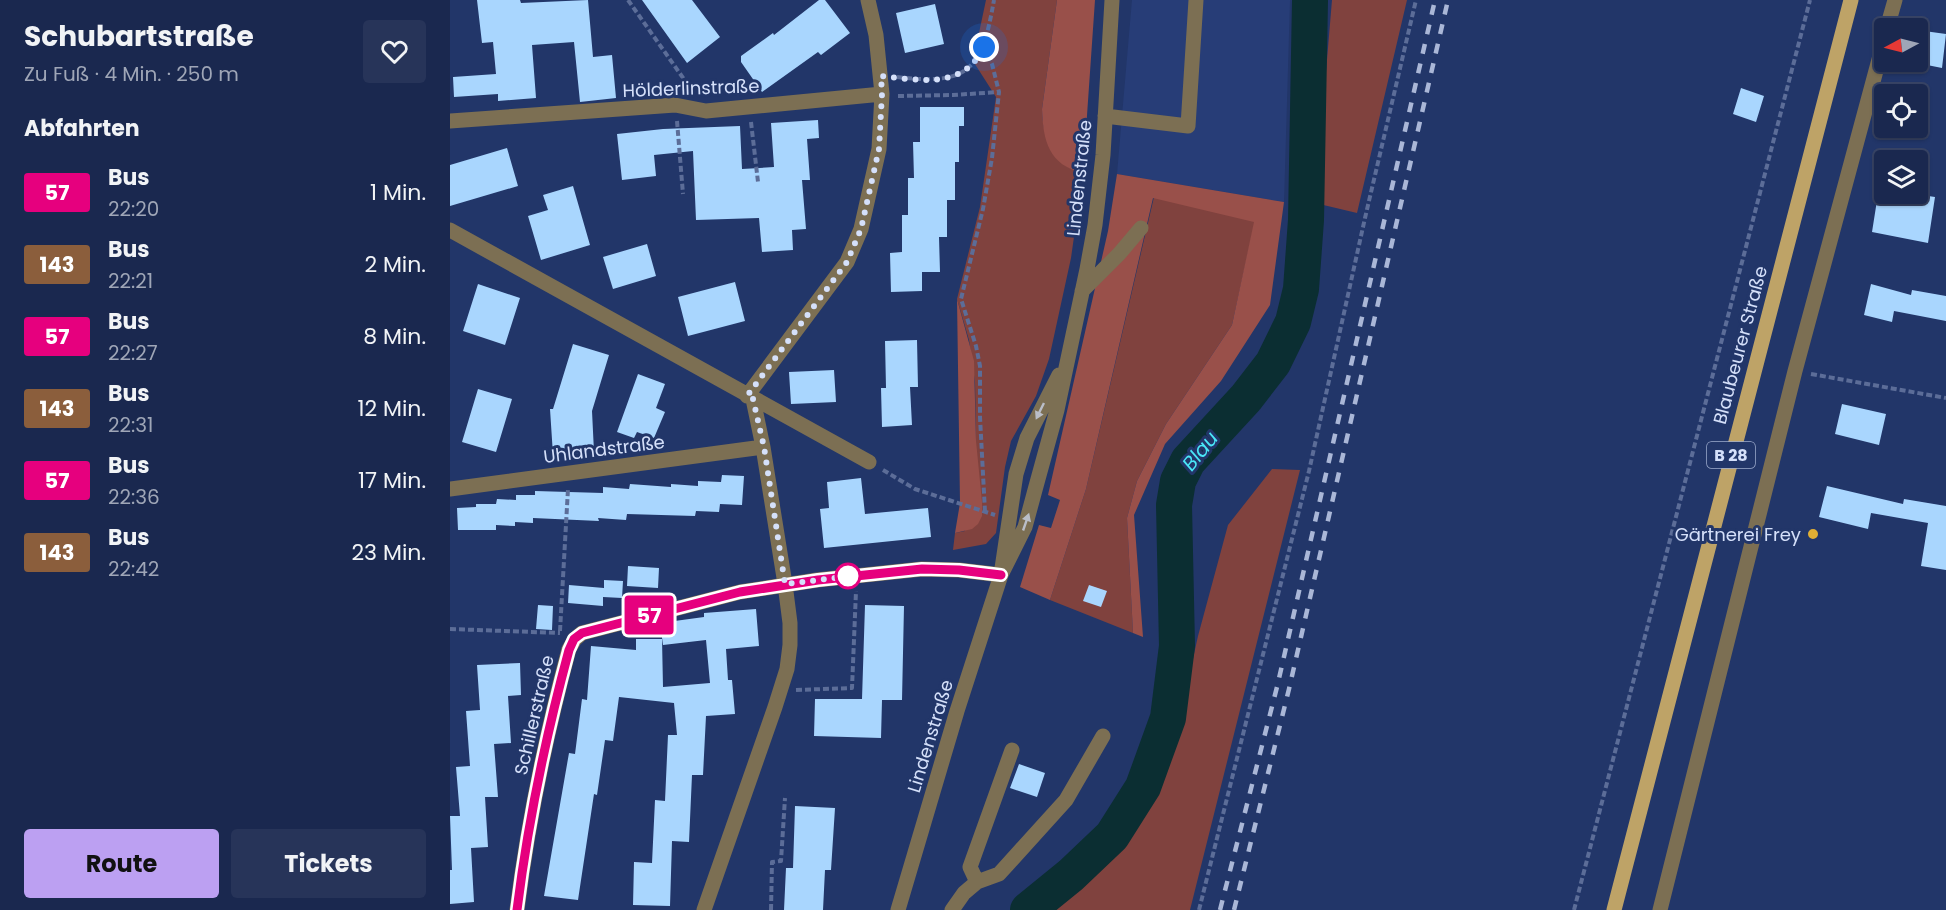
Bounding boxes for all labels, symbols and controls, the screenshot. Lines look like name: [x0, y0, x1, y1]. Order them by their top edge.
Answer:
text: Schubartstraße: [24, 17, 254, 56]
north arrow: [1874, 18, 1928, 72]
map controls: [1874, 18, 1928, 204]
button: heart: [363, 20, 426, 83]
your location: [969, 32, 999, 62]
text: Zu Fuß · 4 Min. · 250 m: [24, 60, 239, 88]
street label: Hölderlinstraße: [622, 73, 760, 103]
button: locate: [1874, 84, 1928, 138]
text: Abfahrten: [24, 113, 140, 144]
street label: Lindenstraße: [1060, 119, 1098, 237]
button: layers: [1874, 150, 1928, 204]
text: Bus: [108, 162, 150, 193]
text: 1 Min.: [370, 177, 426, 208]
text: 57: [45, 178, 69, 207]
text: 22:20: [108, 195, 159, 223]
text: Bus: [108, 234, 150, 265]
text: 2 Min.: [364, 249, 426, 280]
text: 143: [40, 250, 74, 279]
street label: Blaubeurer Straße: [1707, 263, 1773, 427]
text: 22:21: [108, 267, 153, 295]
text: Bus: [108, 306, 150, 337]
text: 8 Min.: [363, 321, 426, 352]
text: 57: [45, 322, 69, 351]
text: 22:27: [108, 339, 158, 367]
text: Bus: [108, 378, 150, 409]
text: 12 Min.: [357, 393, 426, 424]
text: 143: [40, 394, 74, 423]
one-way arrow: [1036, 402, 1046, 420]
text: 22:31: [108, 411, 153, 439]
water label: Blau: [1175, 425, 1225, 477]
street label: Uhlandstraße: [542, 429, 666, 469]
road number: B 28: [1707, 442, 1755, 468]
text: Bus: [108, 450, 150, 481]
text: 17 Min.: [358, 465, 426, 496]
text: 57: [45, 466, 69, 495]
text: 22:36: [108, 483, 160, 511]
one-way arrow: [1021, 513, 1031, 531]
text: Bus: [108, 522, 150, 553]
place label: Gärtnerei Frey: [1675, 522, 1801, 547]
marker: Gärtnerei Frey: [1806, 527, 1820, 541]
text: 23 Min.: [351, 537, 426, 568]
text: 143: [40, 538, 74, 567]
text: 22:42: [108, 555, 159, 583]
unlabelled marker: [835, 563, 861, 589]
line badge: 57: [622, 596, 676, 634]
text: 57: [637, 601, 661, 630]
street label: Schillerstraße: [508, 653, 560, 777]
street label: Lindenstraße: [901, 676, 959, 796]
button: Route: [24, 829, 219, 898]
button: Tickets: [231, 829, 426, 898]

